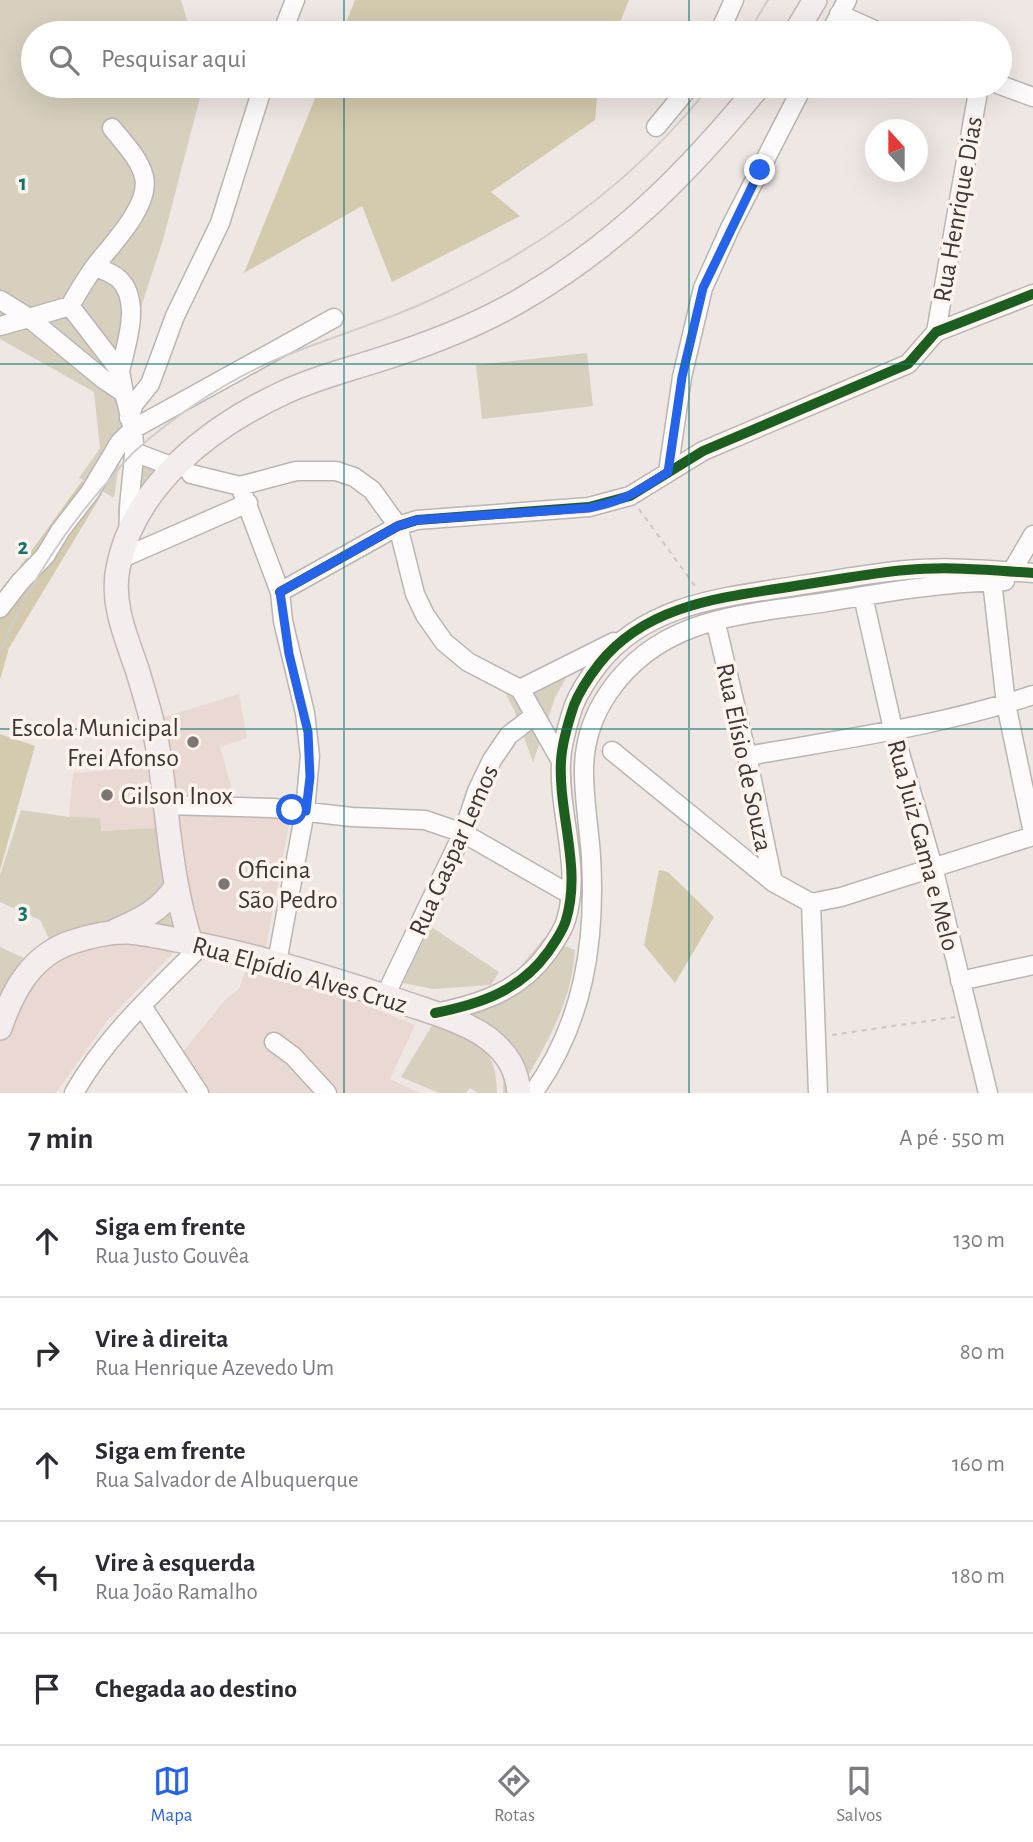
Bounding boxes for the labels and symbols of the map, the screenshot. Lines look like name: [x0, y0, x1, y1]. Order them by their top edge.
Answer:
street label: Rua Henrique Dias: [929, 114, 987, 304]
north arrow: [865, 119, 928, 182]
route end: [744, 154, 775, 185]
text: 1: [19, 172, 27, 195]
text: 2: [18, 536, 29, 559]
street label: Rua Elísio de Souza: [711, 661, 777, 854]
place label: Escola Municipal Frei Afonso: [11, 715, 179, 771]
marker: Escola Municipal Frei Afonso: [185, 734, 201, 750]
street label: Rua Juiz Gama e Melo: [882, 737, 964, 954]
street label: Rua Gaspar Lemos: [405, 761, 503, 940]
place label: Gilson Inox: [121, 783, 233, 809]
marker: Gilson Inox: [99, 787, 115, 803]
route start: [276, 794, 307, 825]
place label: Oficina São Pedro: [238, 857, 338, 913]
marker: Oficina São Pedro: [216, 876, 232, 892]
text: 3: [18, 901, 28, 924]
street label: Rua Elpídio Alves Cruz: [189, 932, 410, 1018]

